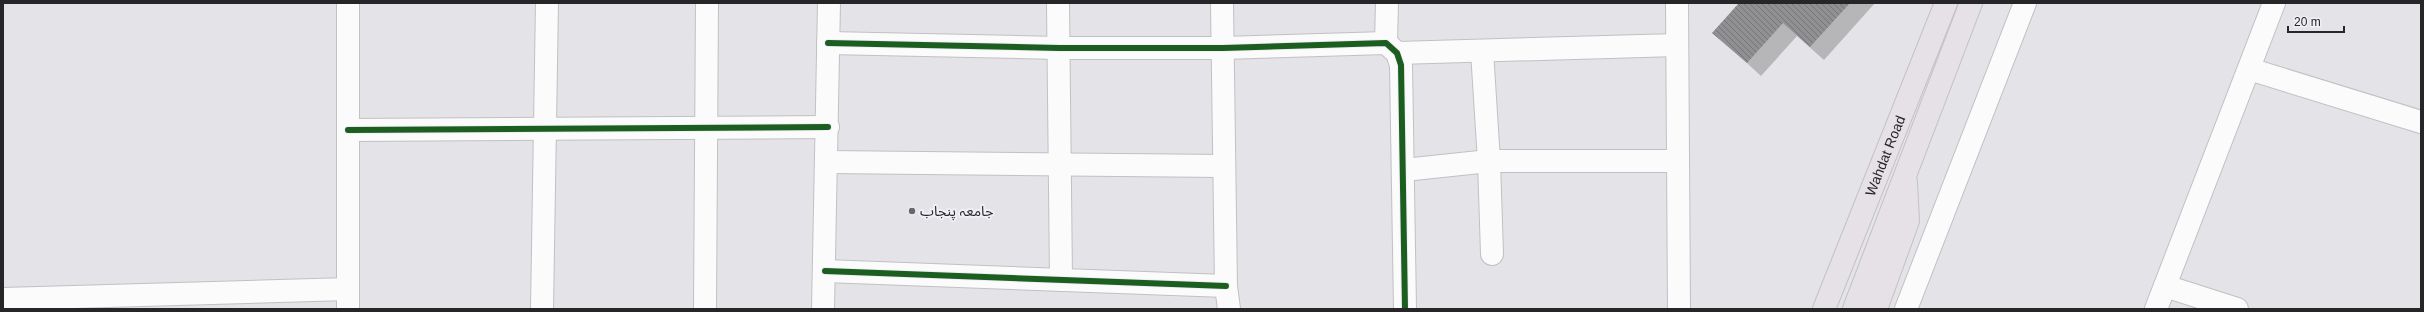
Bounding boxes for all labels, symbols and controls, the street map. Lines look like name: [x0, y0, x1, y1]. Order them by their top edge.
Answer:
scale bar: [2288, 8, 2344, 34]
text: 20 m: [2294, 15, 2321, 29]
street label: Wahdat Road: [1862, 113, 1908, 198]
place label: جامعہ پنجاب: [920, 203, 993, 221]
marker: جامعہ پنجاب: [907, 206, 917, 216]

